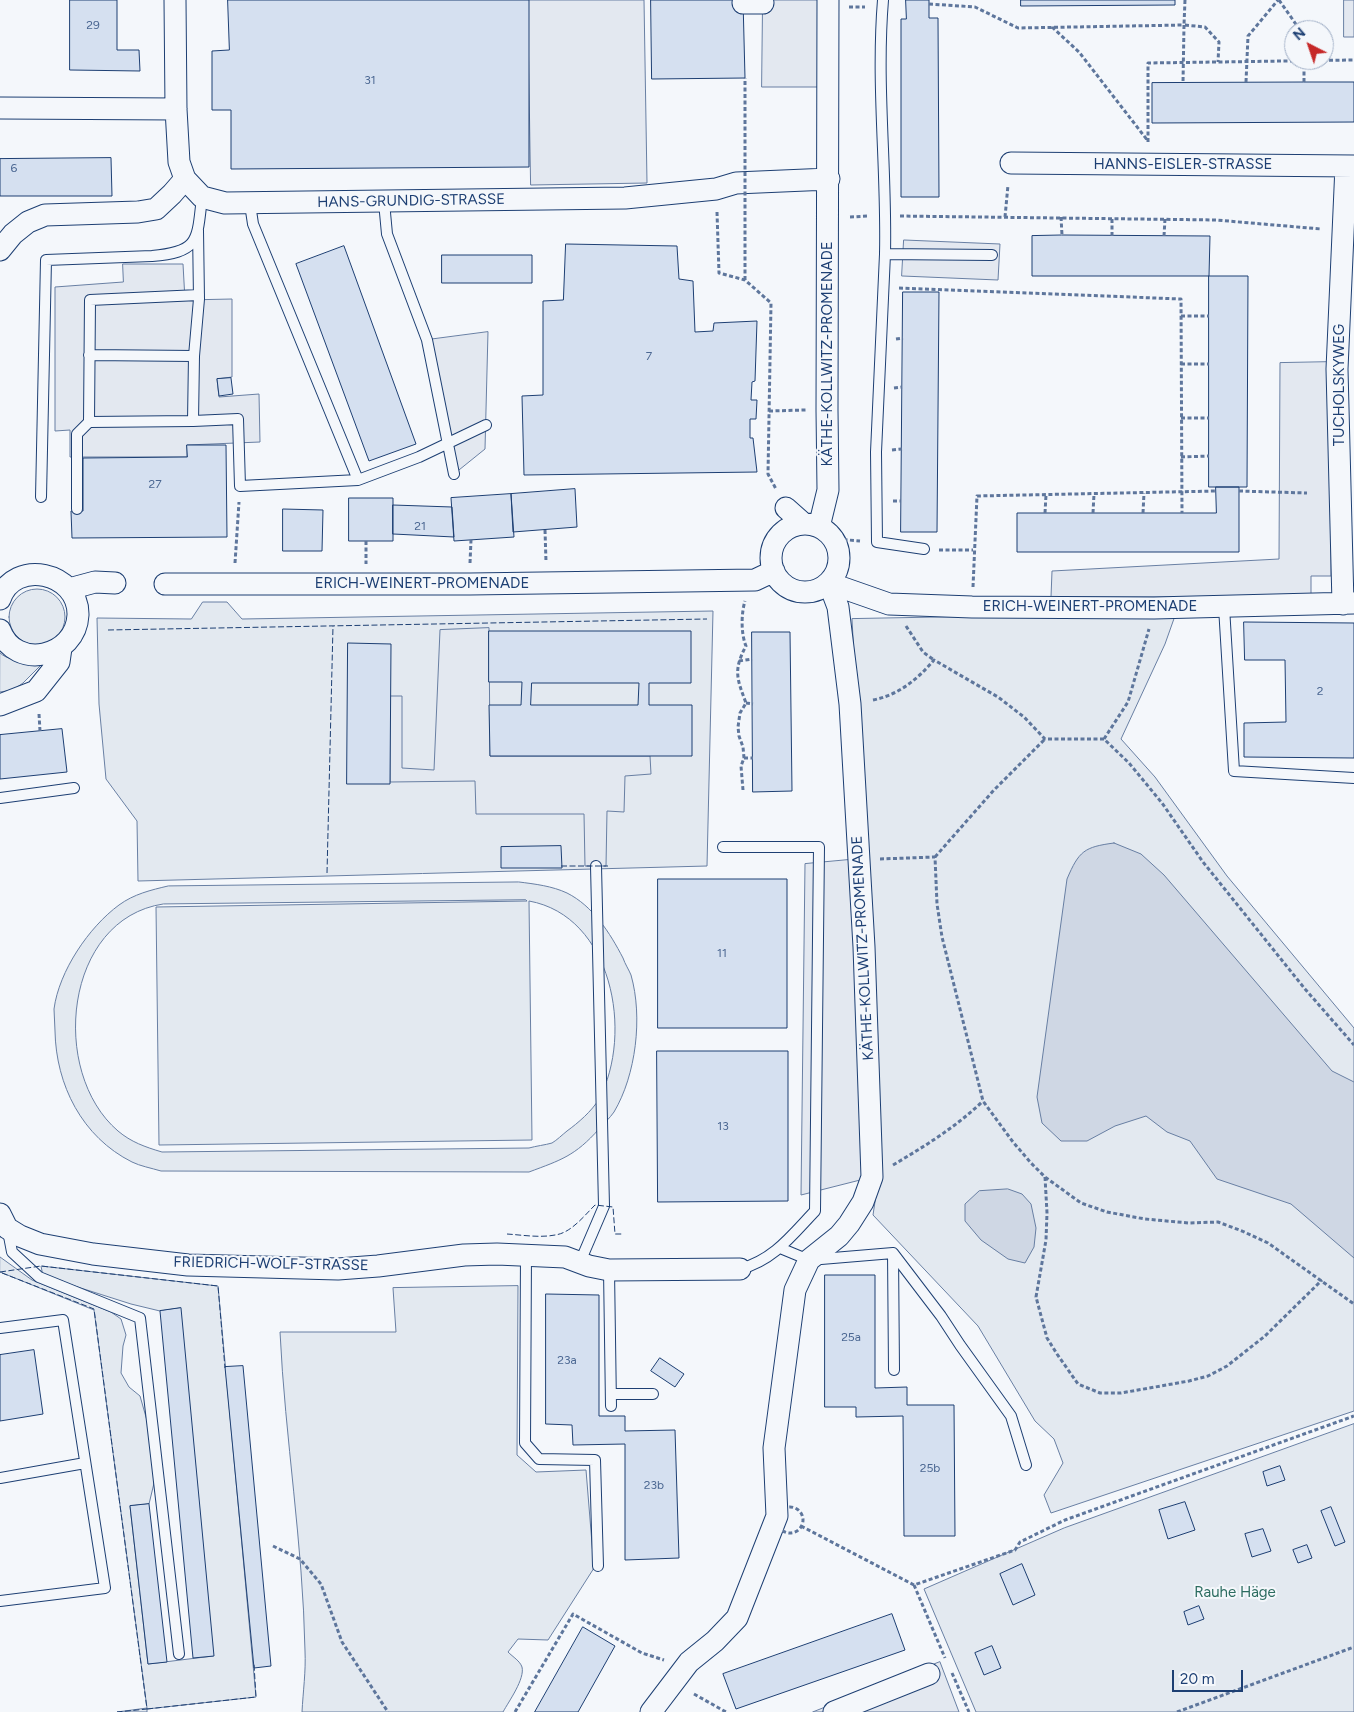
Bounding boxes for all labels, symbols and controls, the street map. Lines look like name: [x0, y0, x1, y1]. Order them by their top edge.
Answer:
house number: 29: [86, 18, 100, 32]
north arrow: [1284, 20, 1334, 70]
text: N: [1290, 24, 1309, 44]
house number: 31: [364, 73, 376, 87]
street label: HANNS-EISLER-STRASSE: [1094, 156, 1272, 174]
house number: 6: [11, 161, 17, 175]
street label: HANS-GRUNDIG-STRASSE: [317, 190, 505, 212]
street label: KÄTHE-KOLLWITZ-PROMENADE: [819, 241, 837, 467]
street label: TUCHOLSKYWEG: [1331, 324, 1349, 446]
house number: 7: [646, 349, 652, 363]
house number: 27: [148, 477, 162, 491]
house number: 21: [414, 519, 426, 533]
street label: ERICH-WEINERT-PROMENADE: [315, 575, 529, 593]
street label: ERICH-WEINERT-PROMENADE: [983, 598, 1197, 616]
house number: 2: [1317, 684, 1323, 698]
street label: KÄTHE-KOLLWITZ-PROMENADE: [848, 835, 878, 1061]
house number: 11: [717, 946, 727, 960]
house number: 13: [717, 1119, 729, 1133]
street label: FRIEDRICH-WOLF-STRASSE: [173, 1253, 369, 1275]
house number: 25a: [841, 1330, 861, 1344]
house number: 23a: [557, 1353, 577, 1367]
house number: 25b: [920, 1461, 940, 1475]
house number: 23b: [644, 1478, 664, 1492]
park label: Rauhe Häge: [1194, 1584, 1276, 1602]
scale bar: [1174, 1660, 1245, 1692]
text: 20 m: [1180, 1670, 1214, 1688]

